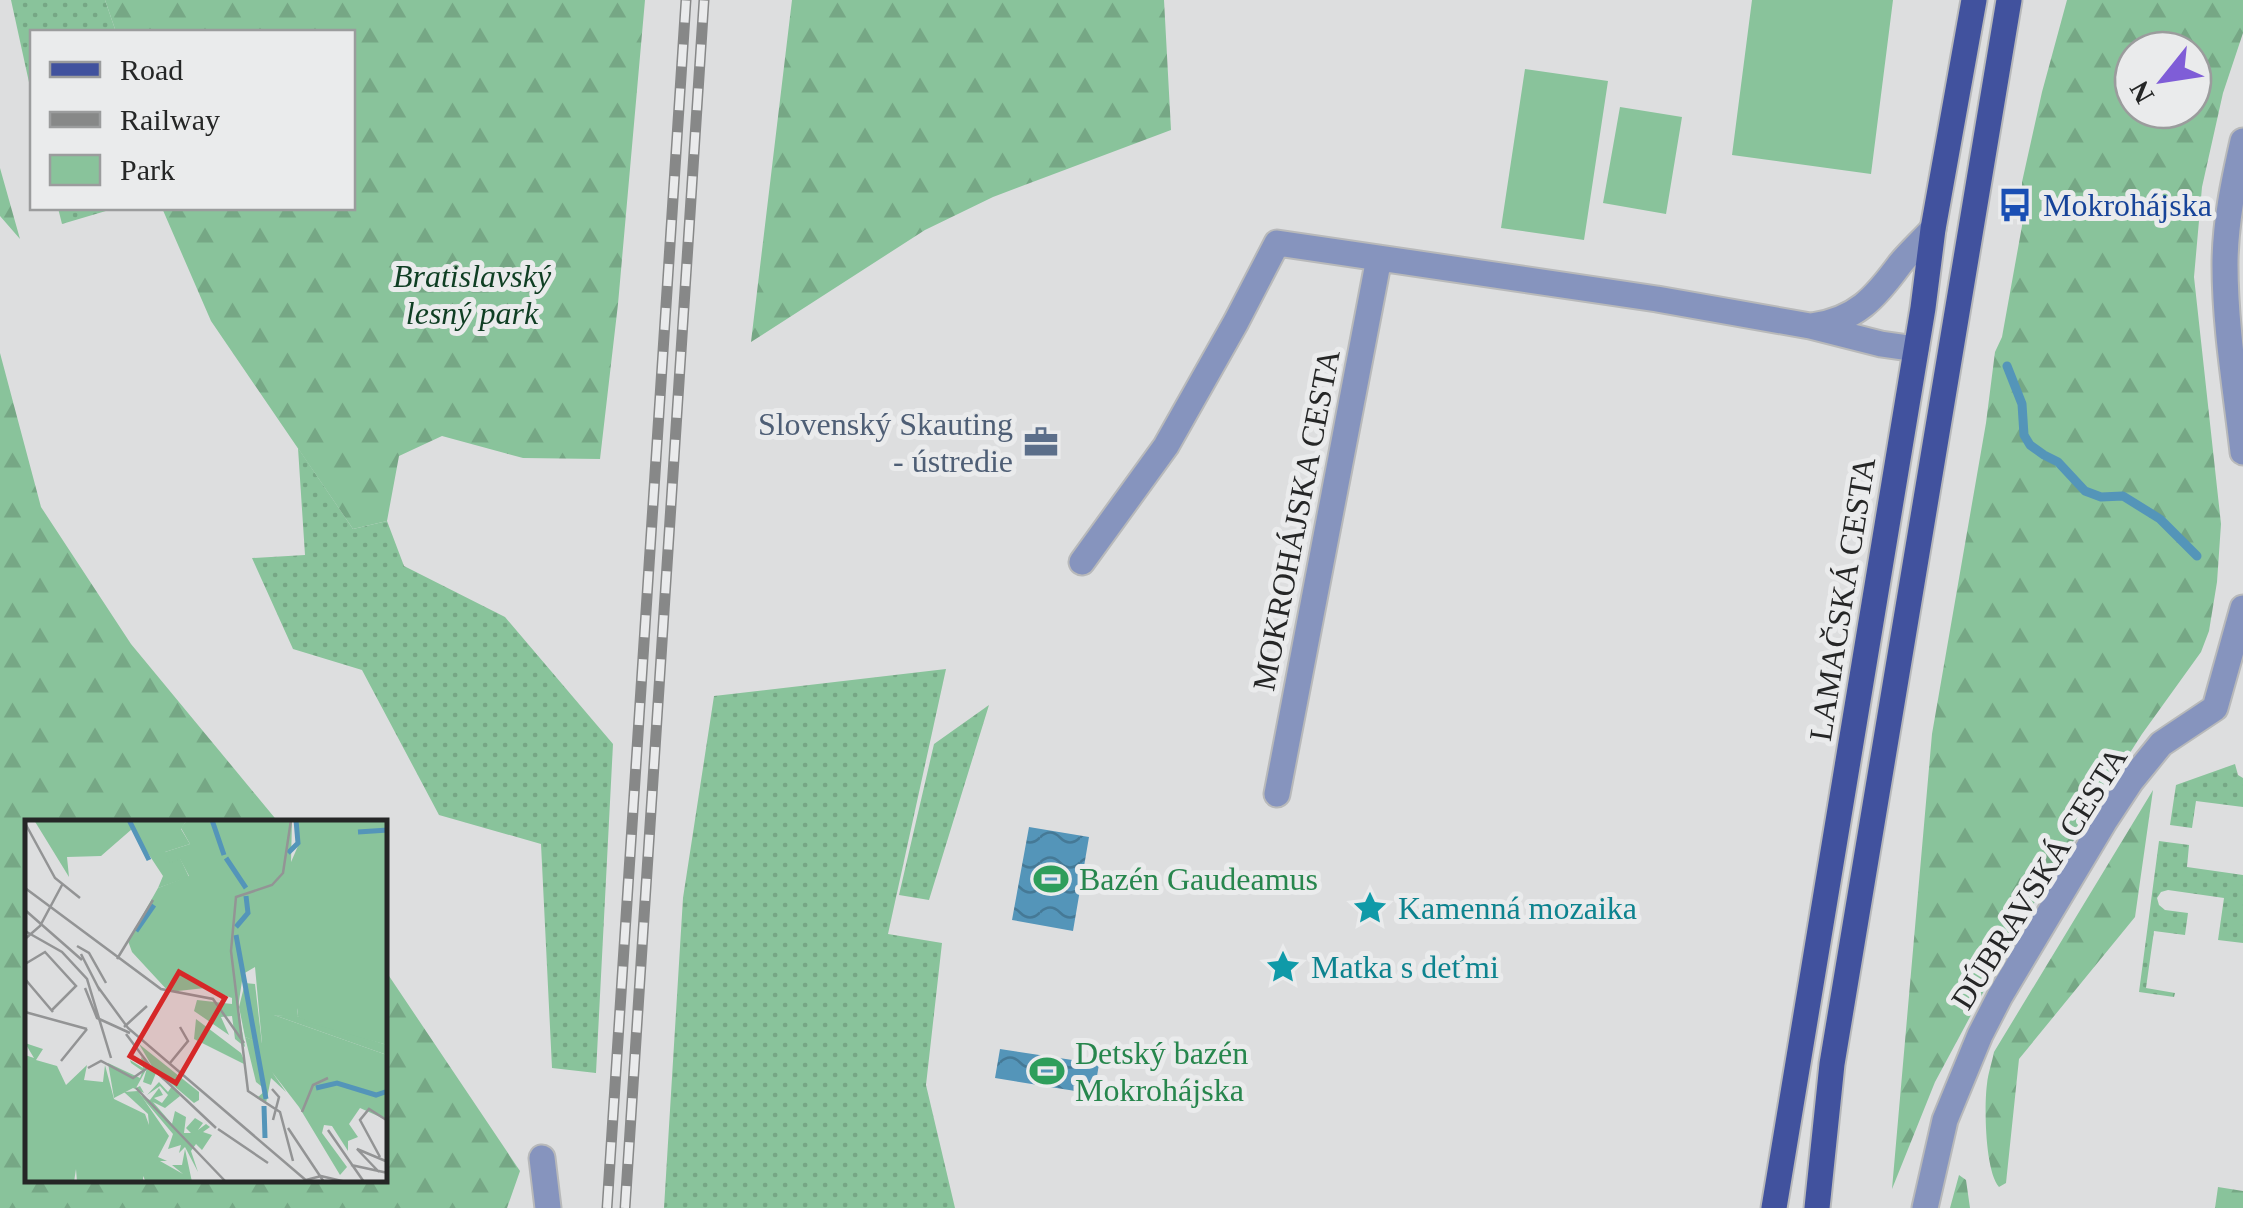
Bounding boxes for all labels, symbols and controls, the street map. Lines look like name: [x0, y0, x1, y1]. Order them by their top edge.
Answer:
legend: [30, 30, 355, 210]
north arrow: [2113, 30, 2213, 130]
text: Road: [120, 53, 183, 86]
text: N: [2123, 76, 2160, 109]
text: Railway: [120, 103, 220, 136]
text: Park: [120, 153, 175, 186]
bus stop icon: Mokrohájska: [1996, 186, 2034, 224]
place label: Mokrohájska: [2043, 187, 2212, 223]
park label: Bratislavský lesný park: [393, 258, 552, 331]
street label: MOKROHÁJSKA CESTA: [1245, 346, 1347, 694]
place label: Slovenský Skauting - ústredie: [758, 406, 1013, 479]
office icon: Slovenský Skauting - ústredie: [1022, 423, 1060, 461]
street label: LAMAČSKÁ CESTA: [1802, 455, 1882, 743]
street label: DÚBRAVSKÁ CESTA: [1944, 740, 2134, 1016]
inset map: [25, 820, 388, 1183]
sports icon: Bazén Gaudeamus: [1032, 860, 1070, 898]
place label: Bazén Gaudeamus: [1079, 861, 1318, 897]
place icon: Kamenná mozaika: [1351, 889, 1389, 927]
place label: Kamenná mozaika: [1398, 890, 1637, 926]
place icon: Matka s deťmi: [1264, 948, 1302, 986]
place label: Matka s deťmi: [1311, 949, 1499, 985]
place label: Detský bazén Mokrohájska: [1075, 1035, 1248, 1108]
sports icon: Detský bazén Mokrohájska: [1028, 1052, 1066, 1090]

